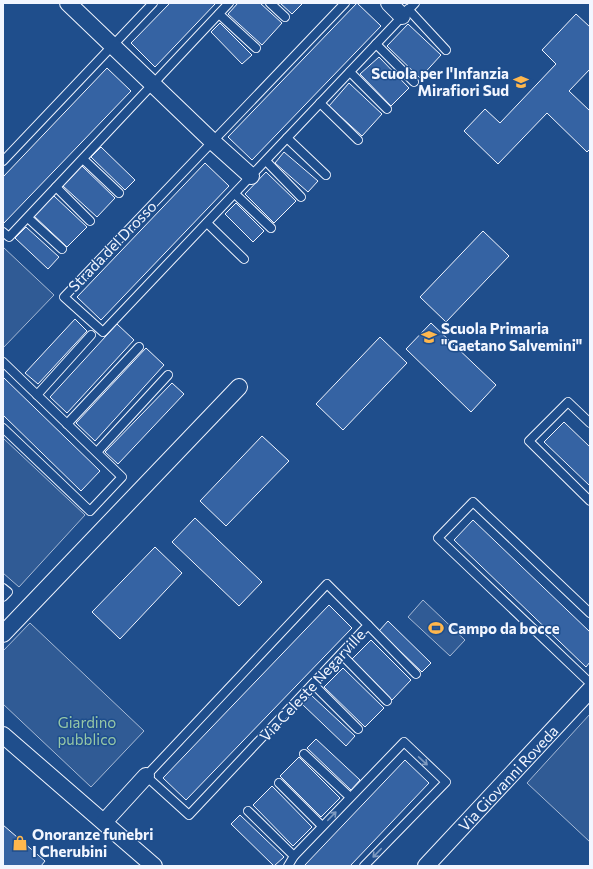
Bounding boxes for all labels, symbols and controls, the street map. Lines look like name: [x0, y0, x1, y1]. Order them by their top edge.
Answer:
place label: Scuola per l'Infanzia Mirafiori Sud: [371, 64, 509, 99]
school or university icon: Scuola per l'Infanzia Mirafiori Sud: [512, 73, 530, 91]
street label: Strada del Drosso: [64, 197, 160, 295]
place label: Scuola Primaria "Gaetano Salvemini": [441, 319, 582, 354]
school or university icon: Scuola Primaria "Gaetano Salvemini": [420, 328, 438, 346]
sports icon: Campo da bocce: [427, 619, 445, 637]
place label: Campo da bocce: [448, 619, 560, 637]
street label: Via Celeste Negarville: [255, 625, 369, 745]
park label: Giardino pubblico: [57, 713, 117, 748]
street label: Via Giovanni Roveda: [454, 721, 562, 835]
one-way arrow: [418, 756, 429, 765]
one-way arrow: [327, 811, 337, 821]
place label: Onoranze funebri I Cherubini: [32, 825, 153, 860]
shop icon: Onoranze funebri I Cherubini: [11, 834, 29, 852]
one-way arrow: [372, 848, 382, 858]

